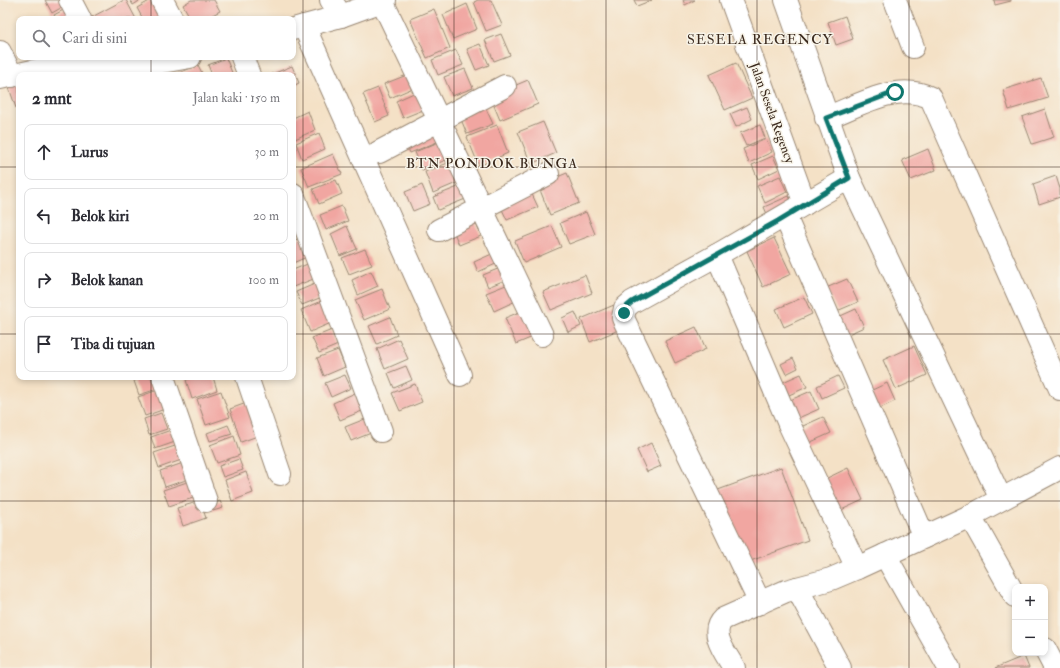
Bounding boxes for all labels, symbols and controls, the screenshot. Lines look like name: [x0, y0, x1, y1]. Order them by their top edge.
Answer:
search box: [16, 16, 296, 60]
icon: search: [30, 27, 52, 49]
text: Cari di sini: [62, 29, 127, 48]
district label: SESELA REGENCY: [687, 31, 833, 48]
street label: Jalan Sesela Regency: [745, 59, 798, 166]
route start: [886, 83, 904, 101]
text: 2 mnt: [32, 88, 72, 109]
text: Jalan kaki · 150 m: [193, 90, 280, 106]
icon: ahead: [33, 141, 55, 163]
text: Lurus: [71, 143, 108, 162]
text: 30 m: [255, 144, 279, 160]
district label: BTN PONDOK BUNGA: [406, 155, 578, 172]
icon: left: [33, 205, 55, 227]
text: Belok kiri: [71, 207, 129, 226]
text: 20 m: [253, 208, 279, 224]
icon: right: [33, 269, 55, 291]
text: Belok kanan: [71, 271, 143, 290]
text: 100 m: [248, 272, 279, 288]
route end: [615, 304, 633, 322]
icon: arrive: [33, 333, 55, 355]
text: Tiba di tujuan: [71, 335, 155, 354]
map controls: [1012, 584, 1048, 656]
button: +: [1012, 584, 1048, 620]
button: −: [1012, 620, 1048, 656]

